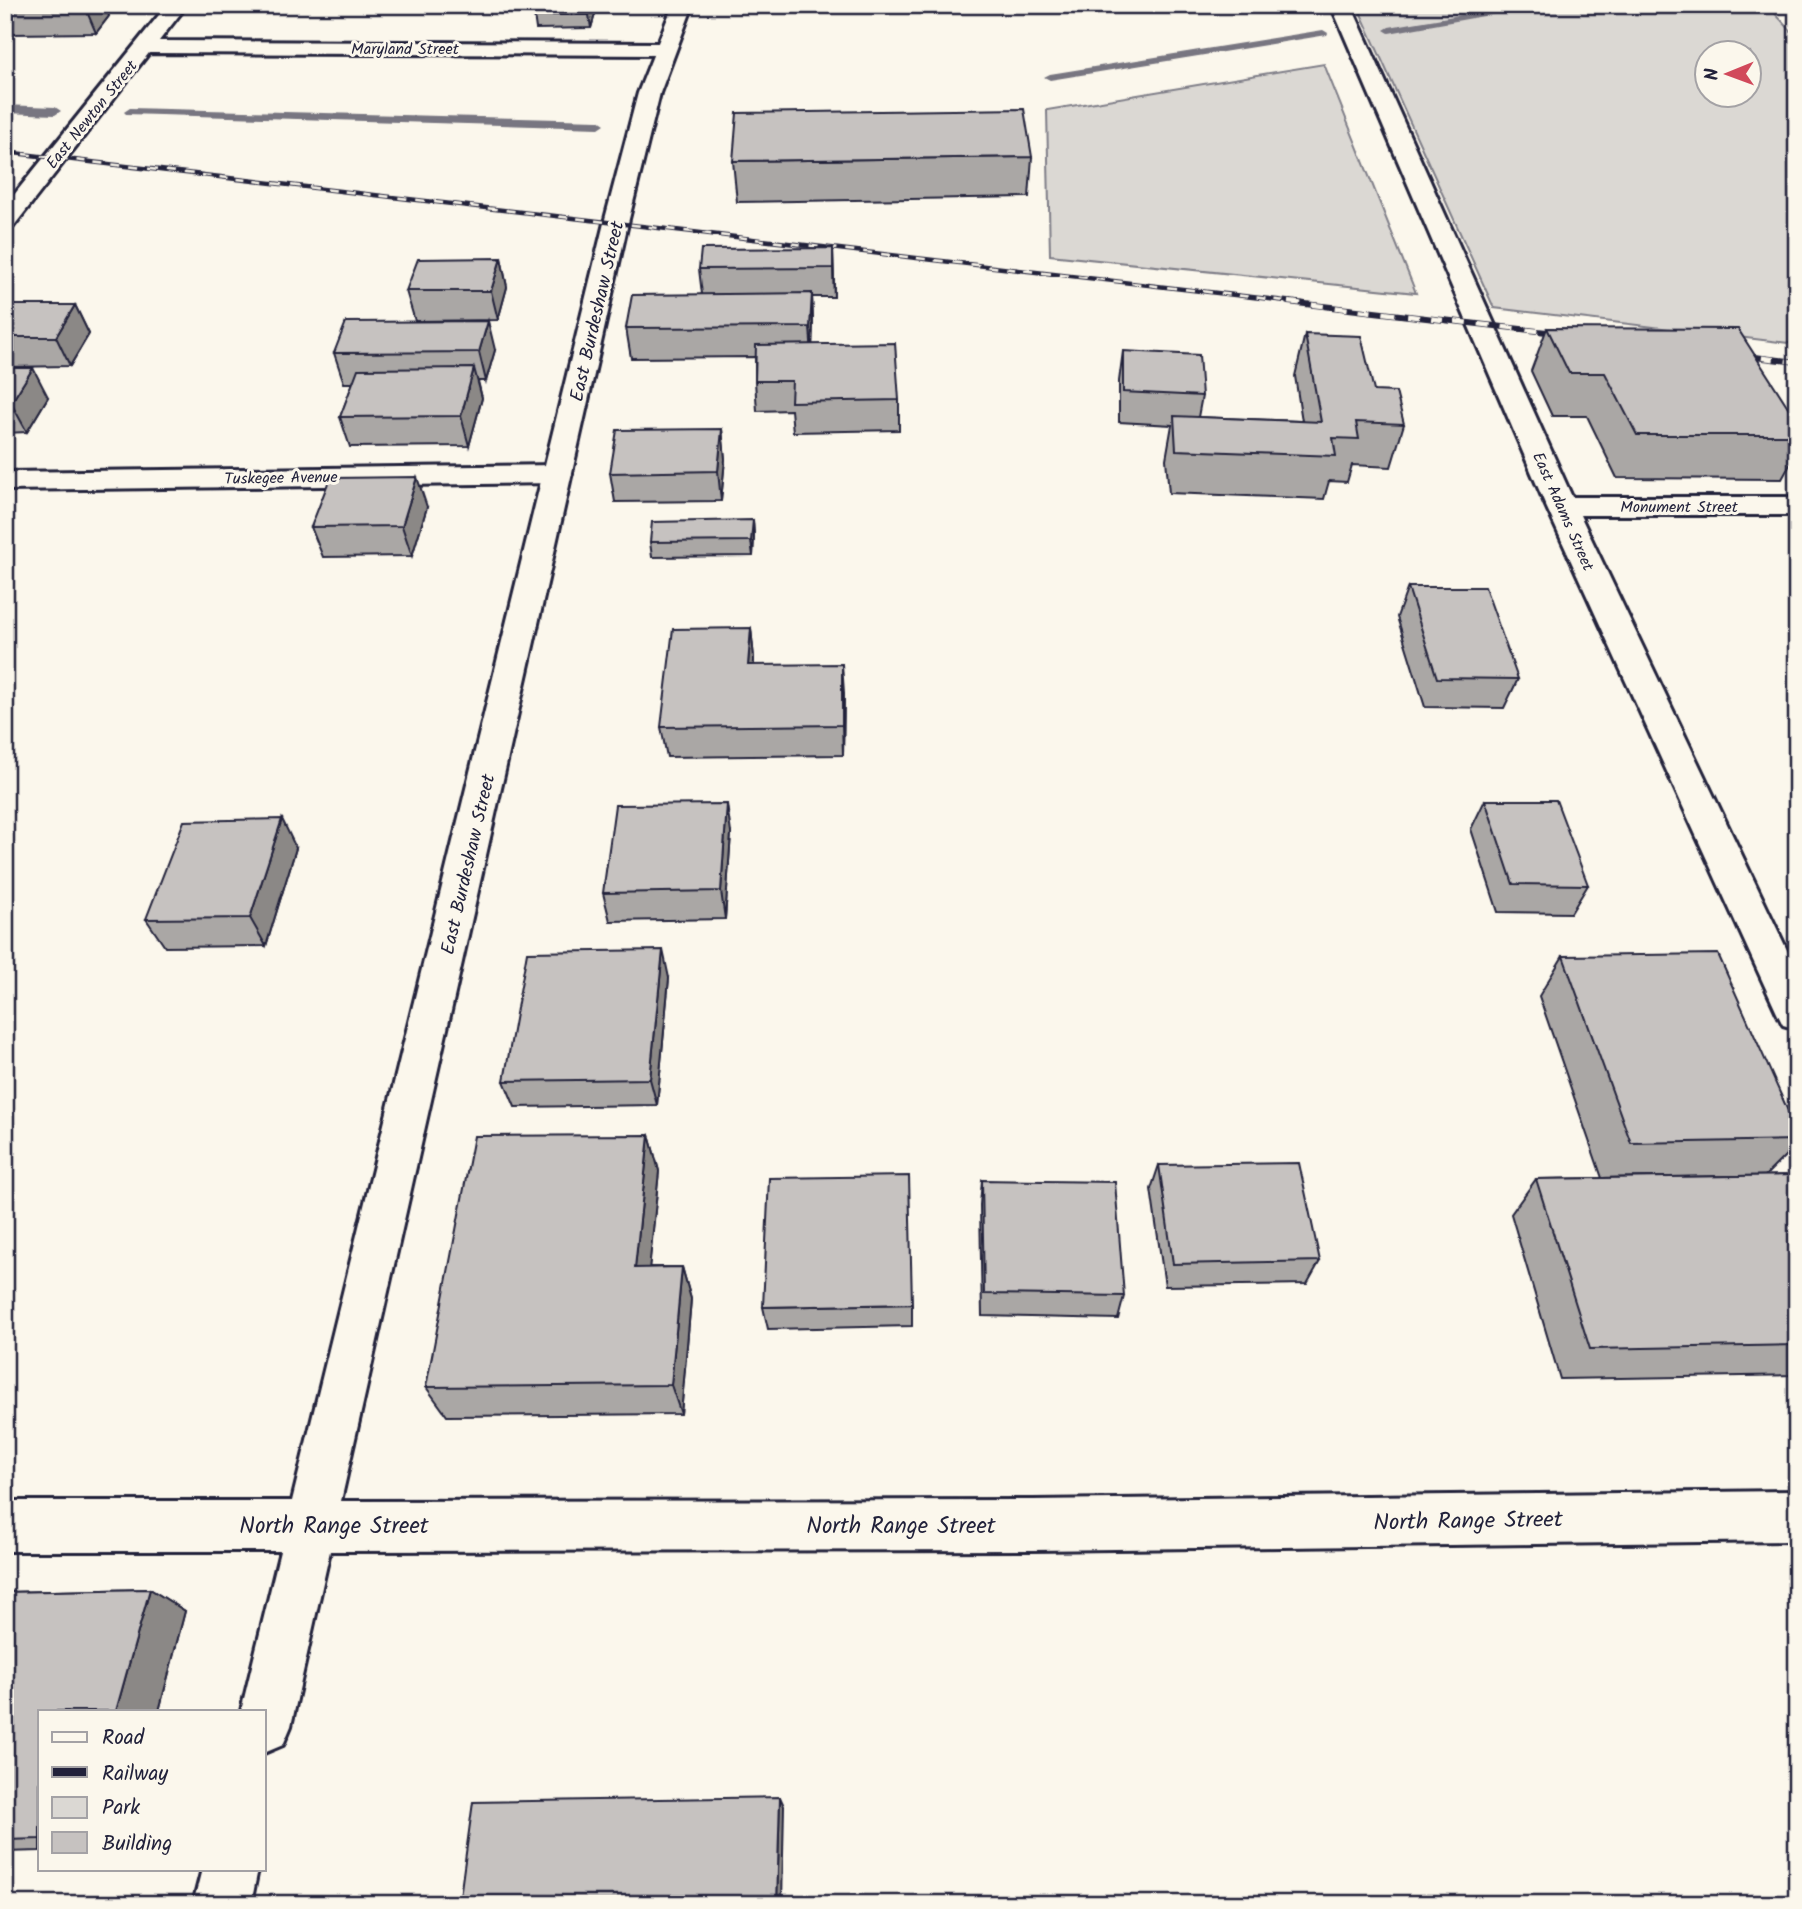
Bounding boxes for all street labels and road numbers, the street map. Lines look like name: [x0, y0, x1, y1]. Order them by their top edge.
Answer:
street label: Maryland Street: [351, 37, 460, 62]
street label: East Newton Street: [40, 54, 145, 175]
street label: East Burdeshaw Street: [563, 218, 633, 405]
street label: East Adams Street: [1525, 448, 1600, 576]
street label: Tuskegee Avenue: [224, 465, 338, 492]
street label: Monument Street: [1620, 495, 1739, 520]
street label: East Burdeshaw Street: [434, 771, 504, 958]
street label: North Range Street: [1373, 1502, 1564, 1542]
street label: North Range Street: [239, 1509, 430, 1545]
street label: North Range Street: [806, 1509, 997, 1545]

